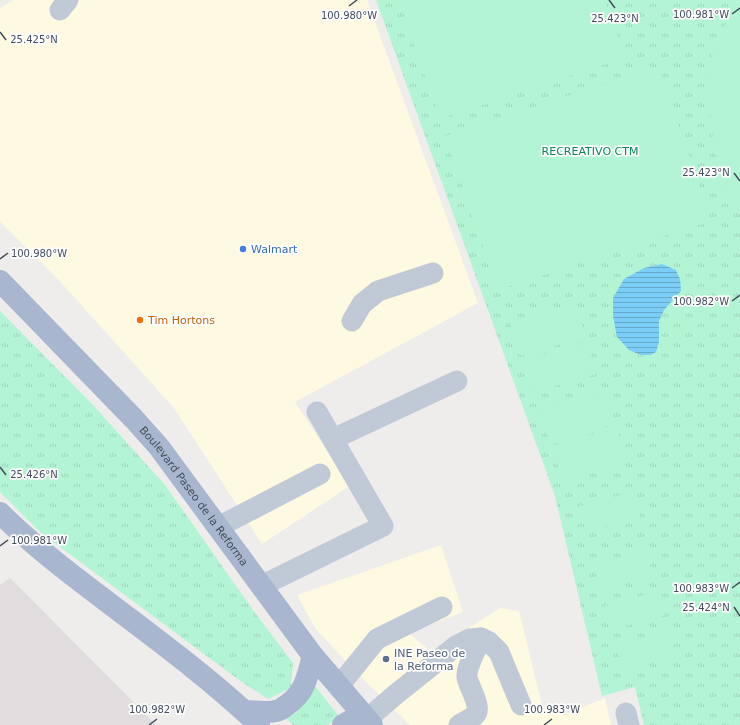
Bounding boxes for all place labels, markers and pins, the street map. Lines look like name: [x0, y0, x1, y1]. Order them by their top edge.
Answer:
place label: Walmart: [251, 243, 298, 256]
marker: Walmart: [238, 244, 248, 254]
place label: Tim Hortons: [147, 314, 215, 327]
marker: Tim Hortons: [135, 315, 145, 325]
place label: INE Paseo de la Reforma: [394, 647, 466, 673]
marker: INE Paseo de la Reforma: [381, 654, 391, 664]

